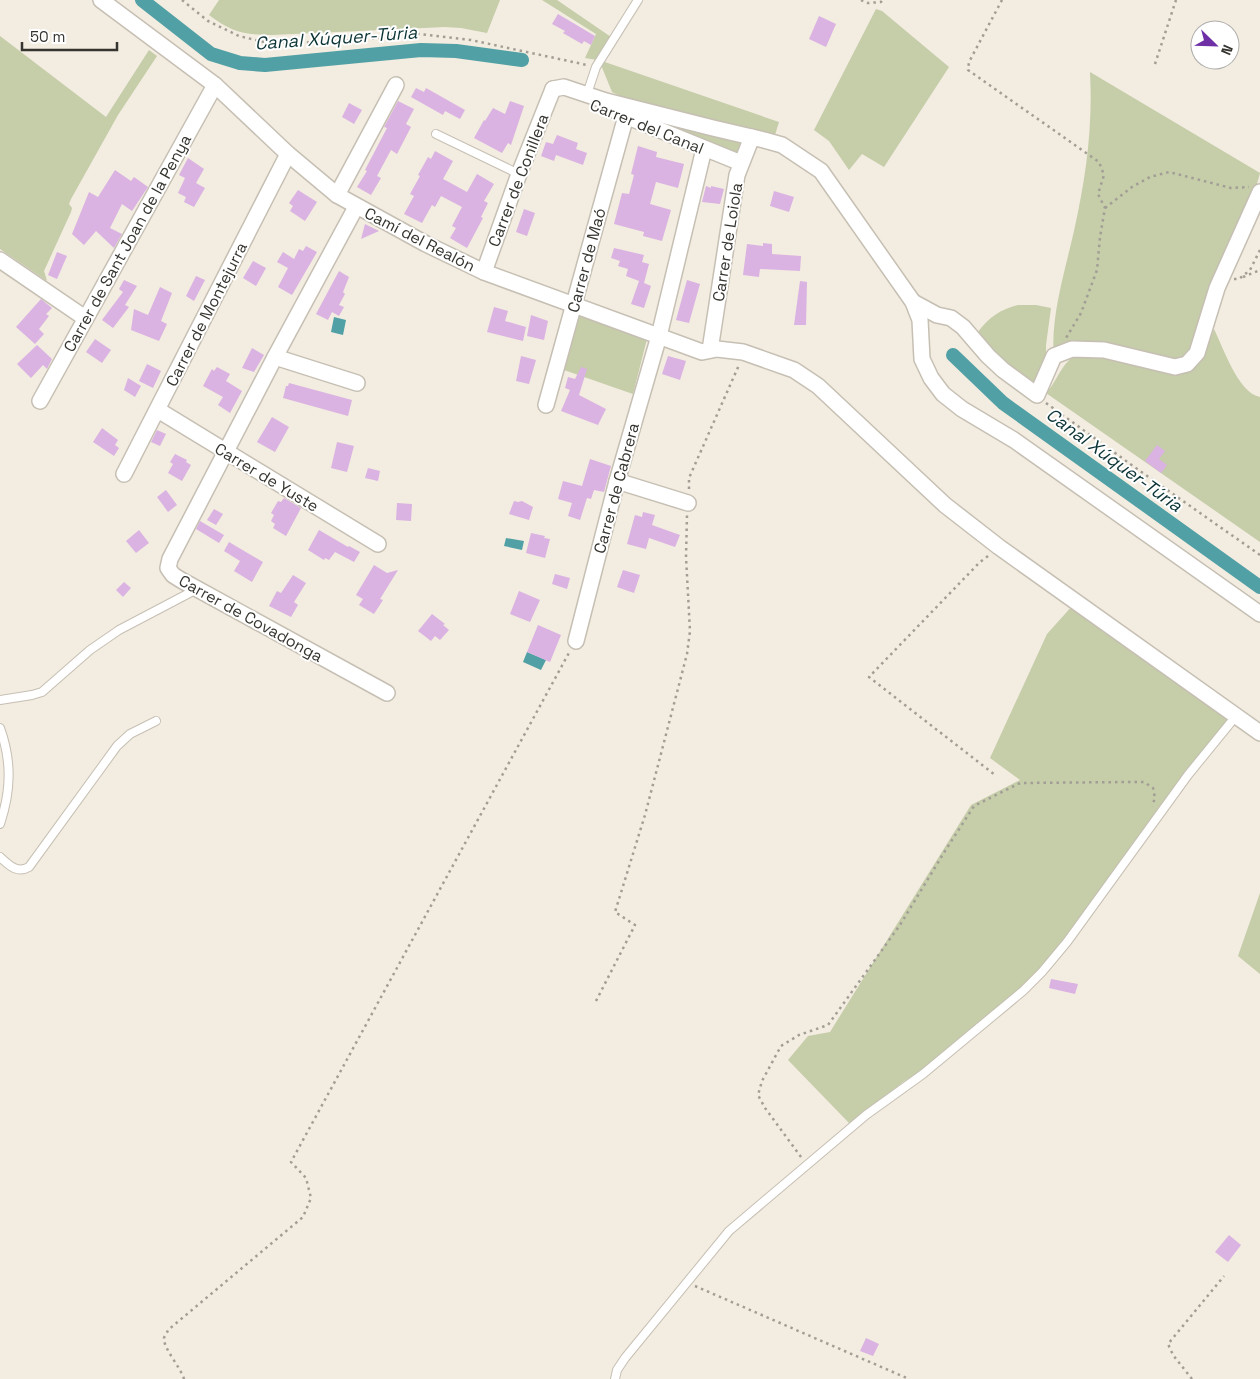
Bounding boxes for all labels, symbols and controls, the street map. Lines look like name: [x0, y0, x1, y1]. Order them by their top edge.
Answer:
scale bar: [22, 20, 118, 52]
water label: Canal Xúquer-Túria: [254, 20, 419, 55]
north arrow: [1190, 20, 1240, 70]
text: 50 m: [30, 27, 65, 46]
text: N: [1217, 42, 1237, 58]
street label: Carrer del Canal: [587, 94, 707, 159]
street label: Carrer de Conillera: [483, 111, 554, 250]
street label: Carrer de Sant Joan de la Penya: [59, 131, 196, 356]
street label: Carrer de Loiola: [708, 181, 747, 303]
street label: Camí del Realón: [361, 203, 479, 276]
street label: Carrer de Maó: [562, 206, 611, 315]
street label: Carrer de Montejurra: [161, 238, 252, 390]
water label: Canal Xúquer-Túria: [1042, 402, 1187, 517]
street label: Carrer de Cabrera: [589, 420, 644, 556]
street label: Carrer de Yuste: [211, 438, 323, 517]
street label: Carrer de Covadonga: [175, 570, 326, 667]

